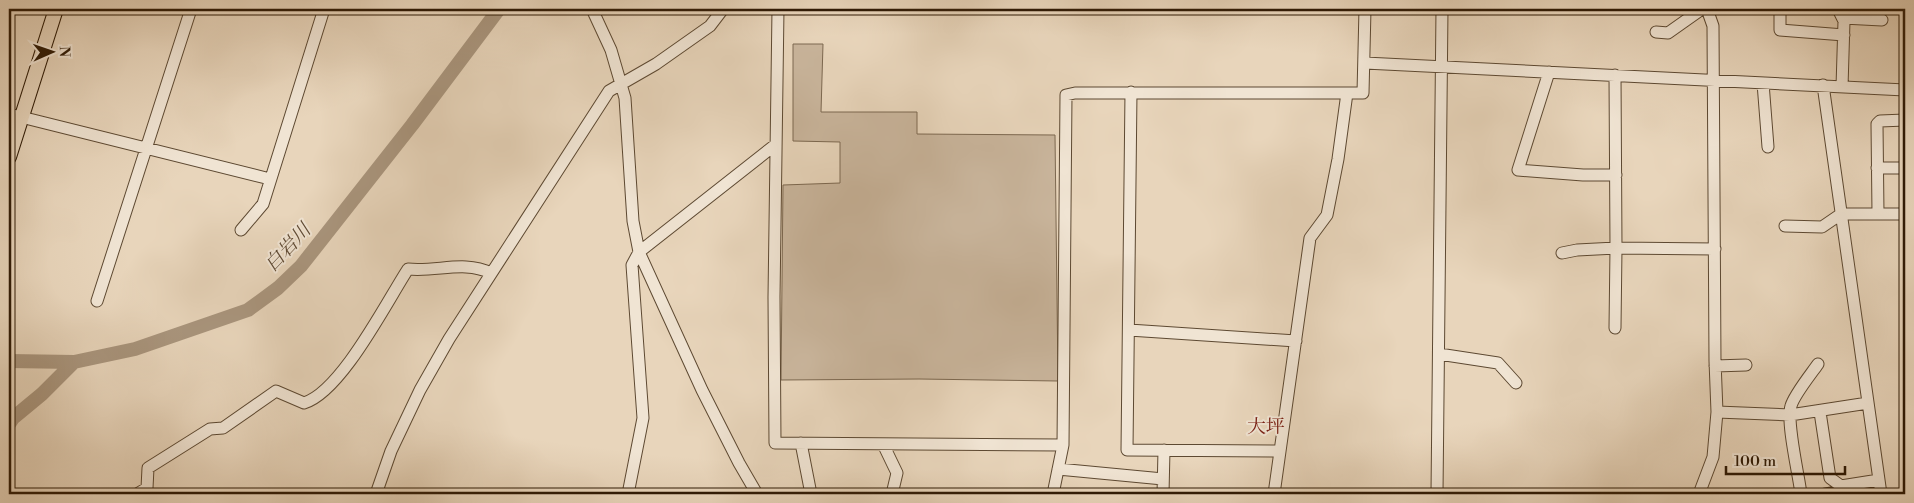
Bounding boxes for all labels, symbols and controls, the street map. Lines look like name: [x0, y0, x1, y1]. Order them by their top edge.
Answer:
north arrow: [28, 28, 78, 78]
text: N: [55, 46, 73, 57]
water label: 白岩川: [260, 217, 317, 277]
district label: 大坪: [1247, 415, 1285, 439]
scale bar: [1726, 443, 1845, 475]
text: 100 m: [1734, 452, 1776, 471]

